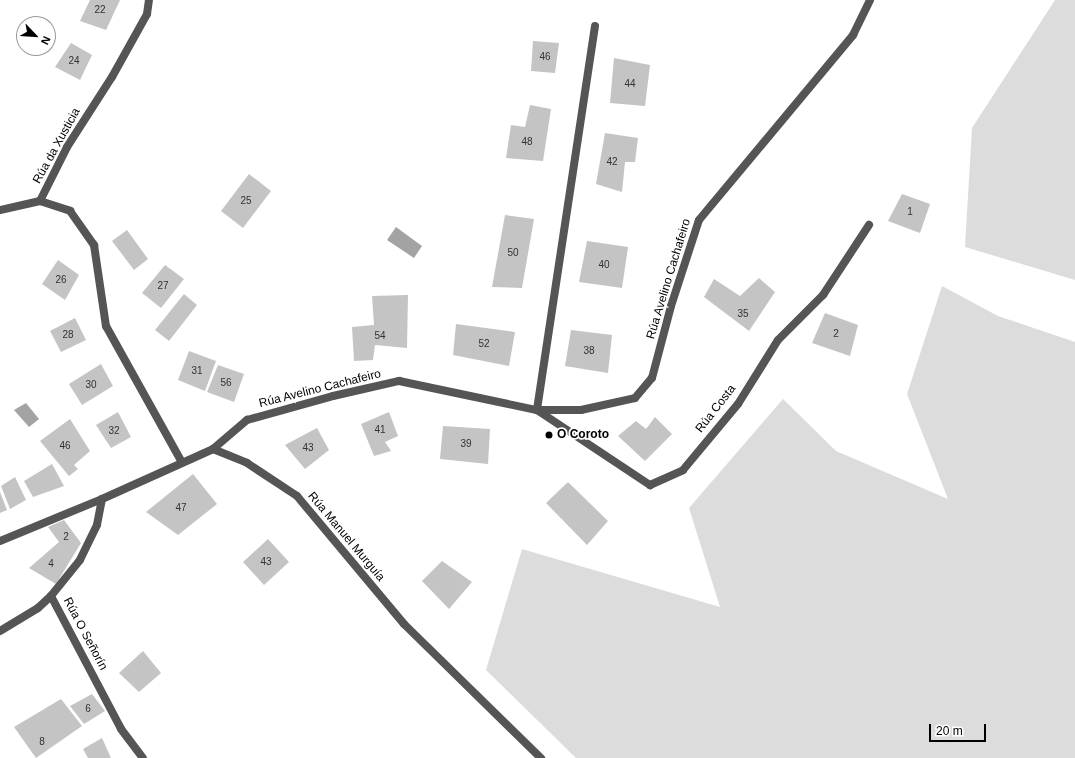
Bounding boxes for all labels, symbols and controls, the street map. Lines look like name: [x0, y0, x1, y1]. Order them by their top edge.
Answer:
house number: 22: [94, 4, 106, 16]
north arrow: [16, 16, 56, 56]
text: N: [39, 35, 53, 47]
house number: 46: [539, 51, 551, 63]
house number: 24: [68, 55, 80, 67]
house number: 44: [624, 78, 636, 90]
street label: Rúa da Xusticia: [30, 106, 84, 186]
house number: 48: [521, 136, 533, 148]
house number: 42: [606, 156, 618, 168]
house number: 25: [240, 195, 252, 207]
house number: 1: [907, 206, 913, 218]
street label: Rúa Avelino Cachafeiro: [644, 217, 694, 341]
house number: 50: [507, 247, 519, 259]
house number: 40: [598, 259, 610, 271]
house number: 26: [55, 274, 67, 286]
house number: 27: [157, 280, 169, 292]
house number: 35: [737, 308, 749, 320]
house number: 2: [833, 328, 839, 340]
house number: 28: [62, 329, 74, 341]
house number: 54: [374, 330, 386, 342]
house number: 52: [478, 338, 490, 350]
house number: 38: [583, 345, 595, 357]
house number: 31: [191, 365, 203, 377]
street label: Rúa Avelino Cachafeiro: [257, 367, 383, 411]
house number: 56: [220, 377, 232, 389]
house number: 30: [85, 379, 97, 391]
street label: Rúa Costa: [693, 382, 739, 436]
house number: 41: [374, 424, 386, 436]
house number: 32: [108, 425, 120, 437]
place label: O Coroto: [557, 428, 609, 442]
marker: O Coroto: [544, 430, 554, 440]
house number: 39: [460, 438, 472, 450]
house number: 46: [59, 440, 71, 452]
house number: 43: [302, 442, 314, 454]
street label: Rúa Manuel Murguía: [304, 489, 388, 585]
house number: 47: [175, 502, 187, 514]
house number: 2: [63, 531, 69, 543]
house number: 43: [260, 556, 272, 568]
house number: 4: [48, 558, 54, 570]
street label: Rúa O Señorín: [60, 595, 110, 673]
house number: 6: [85, 703, 91, 715]
scale bar: [931, 716, 988, 742]
text: 20 m: [936, 724, 963, 738]
house number: 8: [39, 736, 45, 748]

